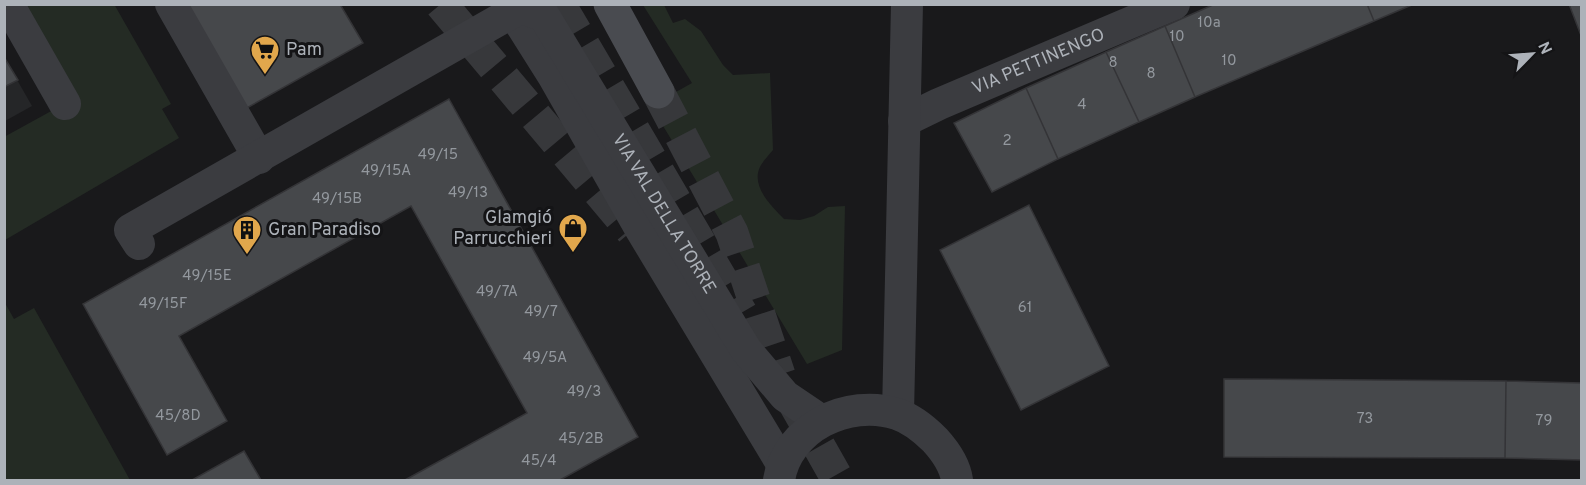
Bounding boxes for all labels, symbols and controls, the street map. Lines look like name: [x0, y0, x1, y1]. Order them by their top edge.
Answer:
house number: 10a: [1197, 14, 1221, 33]
street label: VIA PETTINENGO: [969, 23, 1108, 100]
north arrow: [1502, 24, 1562, 84]
house number: 10: [1169, 28, 1185, 47]
supermarket icon: Pam: [249, 34, 281, 76]
place label: Pam: [286, 39, 322, 62]
text: N: [1532, 39, 1555, 58]
house number: 10: [1221, 52, 1237, 71]
house number: 8: [1108, 54, 1118, 73]
house number: 8: [1146, 65, 1156, 84]
house number: 4: [1077, 96, 1087, 115]
street label: VIA VAL DELLA TORRE: [606, 130, 721, 298]
house number: 2: [1002, 132, 1012, 151]
house number: 49/15: [418, 146, 458, 165]
house number: 49/15A: [361, 162, 411, 181]
house number: 49/13: [448, 184, 488, 203]
house number: 49/15B: [312, 190, 362, 209]
place label: Glamgió Parrucchieri: [453, 207, 552, 251]
shop icon: Glamgió Parrucchieri: [557, 212, 589, 254]
building icon: Gran Paradiso: [231, 214, 263, 256]
place label: Gran Paradiso: [268, 219, 381, 242]
house number: 49/15E: [182, 267, 232, 286]
house number: 49/7A: [476, 283, 518, 302]
house number: 49/15F: [139, 295, 187, 314]
house number: 61: [1018, 299, 1032, 318]
house number: 49/7: [524, 303, 558, 322]
house number: 49/5A: [523, 349, 567, 368]
house number: 49/3: [567, 383, 601, 402]
house number: 45/8D: [155, 407, 201, 426]
house number: 73: [1357, 410, 1373, 429]
house number: 79: [1536, 412, 1552, 431]
house number: 45/2B: [559, 430, 604, 449]
house number: 45/4: [521, 452, 557, 471]

